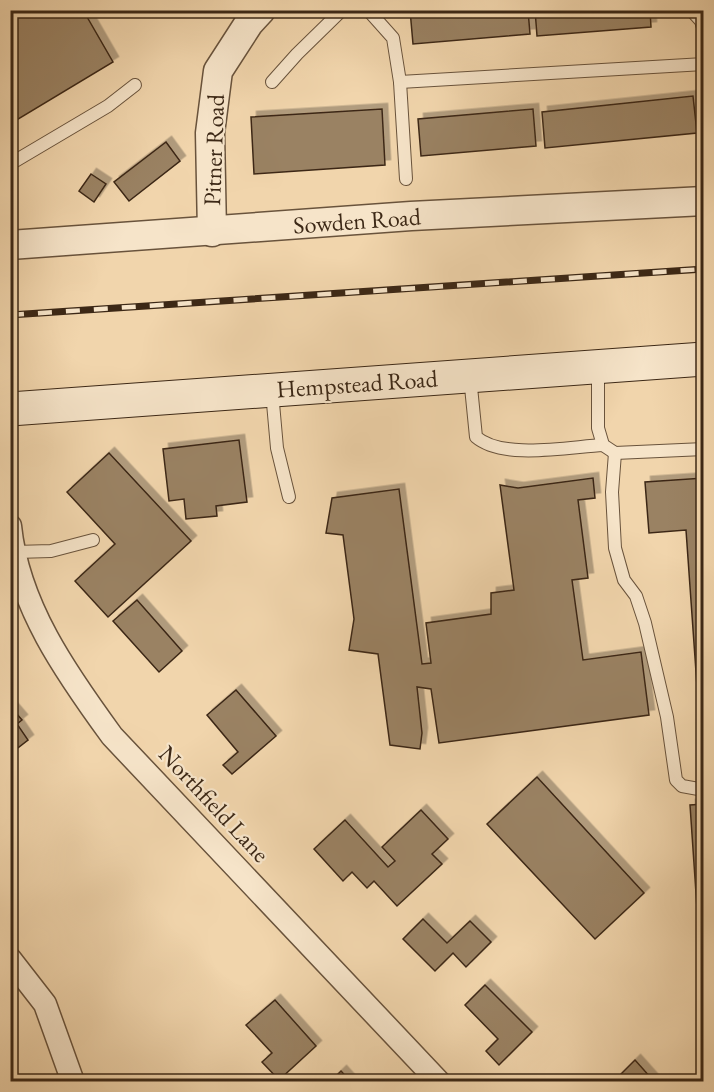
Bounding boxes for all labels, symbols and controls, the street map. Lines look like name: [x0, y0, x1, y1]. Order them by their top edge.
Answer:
street label: Pitner Road: [196, 93, 231, 206]
street label: Sowden Road: [292, 201, 423, 240]
street label: Hempstead Road: [275, 362, 439, 405]
street label: Northfield Lane: [152, 739, 276, 869]

